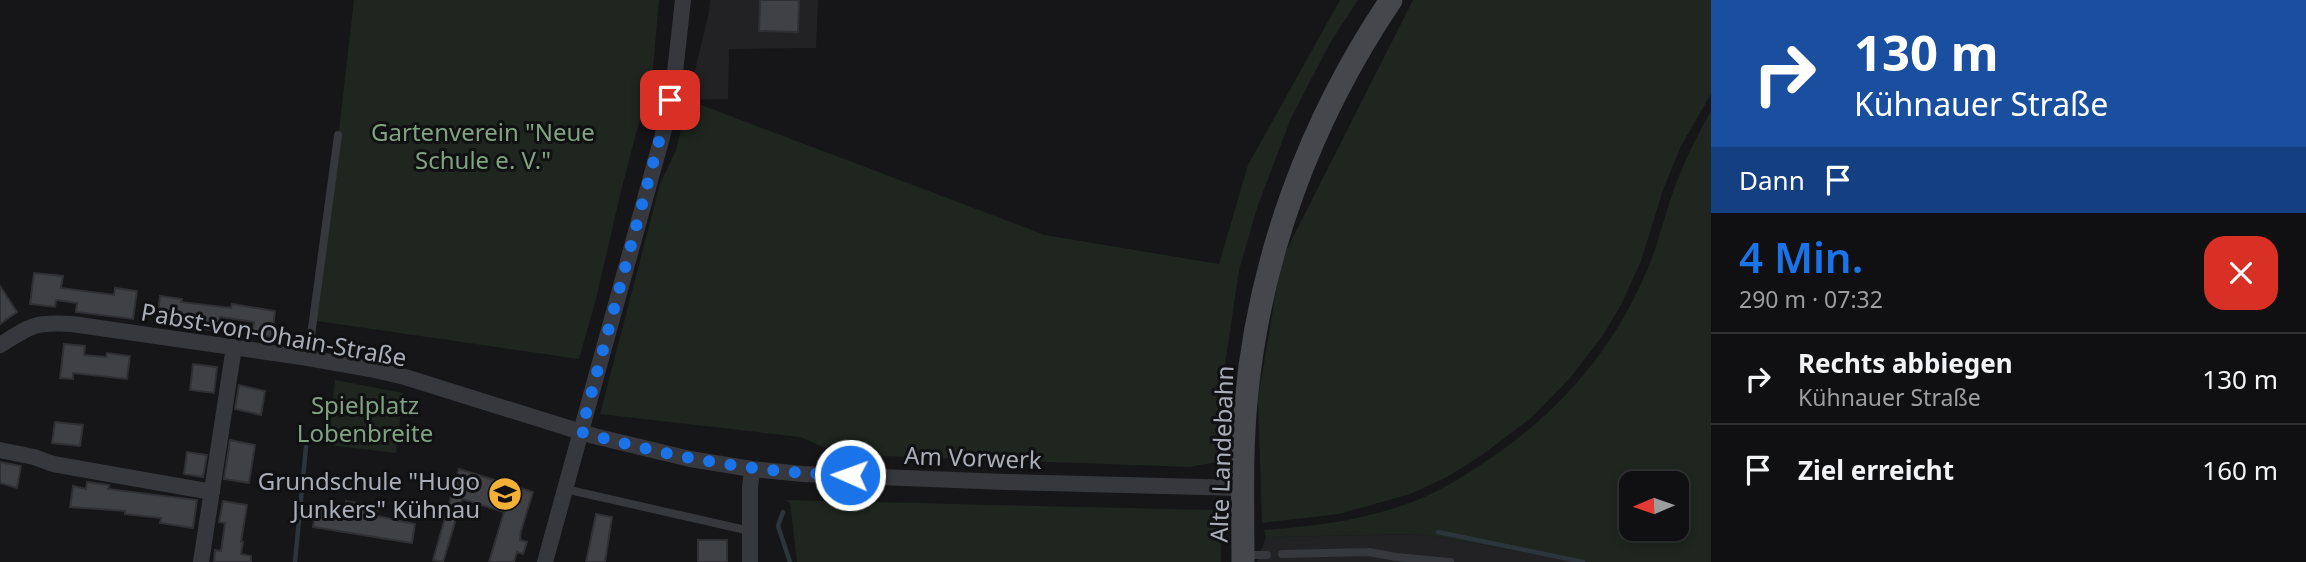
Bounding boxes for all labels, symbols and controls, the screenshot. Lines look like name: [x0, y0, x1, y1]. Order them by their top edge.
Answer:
text: 130 m: [1854, 19, 1999, 85]
icon: right: [1739, 28, 1830, 119]
pin: [640, 70, 700, 130]
icon: arrive: [651, 81, 689, 119]
text: Kühnauer Straße: [1854, 82, 2108, 125]
park label: Gartenverein "Neue Schule e. V.": [371, 115, 595, 176]
icon: arrive: [1819, 161, 1857, 199]
text: Dann: [1739, 162, 1805, 198]
text: 4 Min.: [1739, 228, 1863, 285]
button: close: [2204, 236, 2278, 310]
text: 290 m · 07:32: [1739, 283, 1883, 315]
street label: Pabst-von-Ohain-Straße: [139, 294, 409, 374]
text: Rechts abbiegen: [1798, 345, 2013, 381]
icon: right: [1739, 360, 1777, 398]
text: 130 m: [2202, 361, 2278, 397]
street label: Alte Landebahn: [1201, 365, 1241, 543]
text: Kühnauer Straße: [1798, 381, 1981, 413]
park label: Spielplatz Lobenbreite: [297, 388, 433, 449]
position arrow: [813, 438, 887, 512]
street label: Am Vorwerk: [904, 438, 1042, 476]
icon: arrive: [1739, 451, 1777, 489]
text: Ziel erreicht: [1798, 452, 1954, 488]
text: 160 m: [2202, 452, 2278, 488]
place label: Grundschule "Hugo Junkers" Kühnau: [258, 464, 480, 525]
north arrow: [1619, 471, 1689, 541]
map controls: [1619, 471, 1689, 541]
school or university icon: Grundschule "Hugo Junkers" Kühnau: [486, 475, 524, 513]

